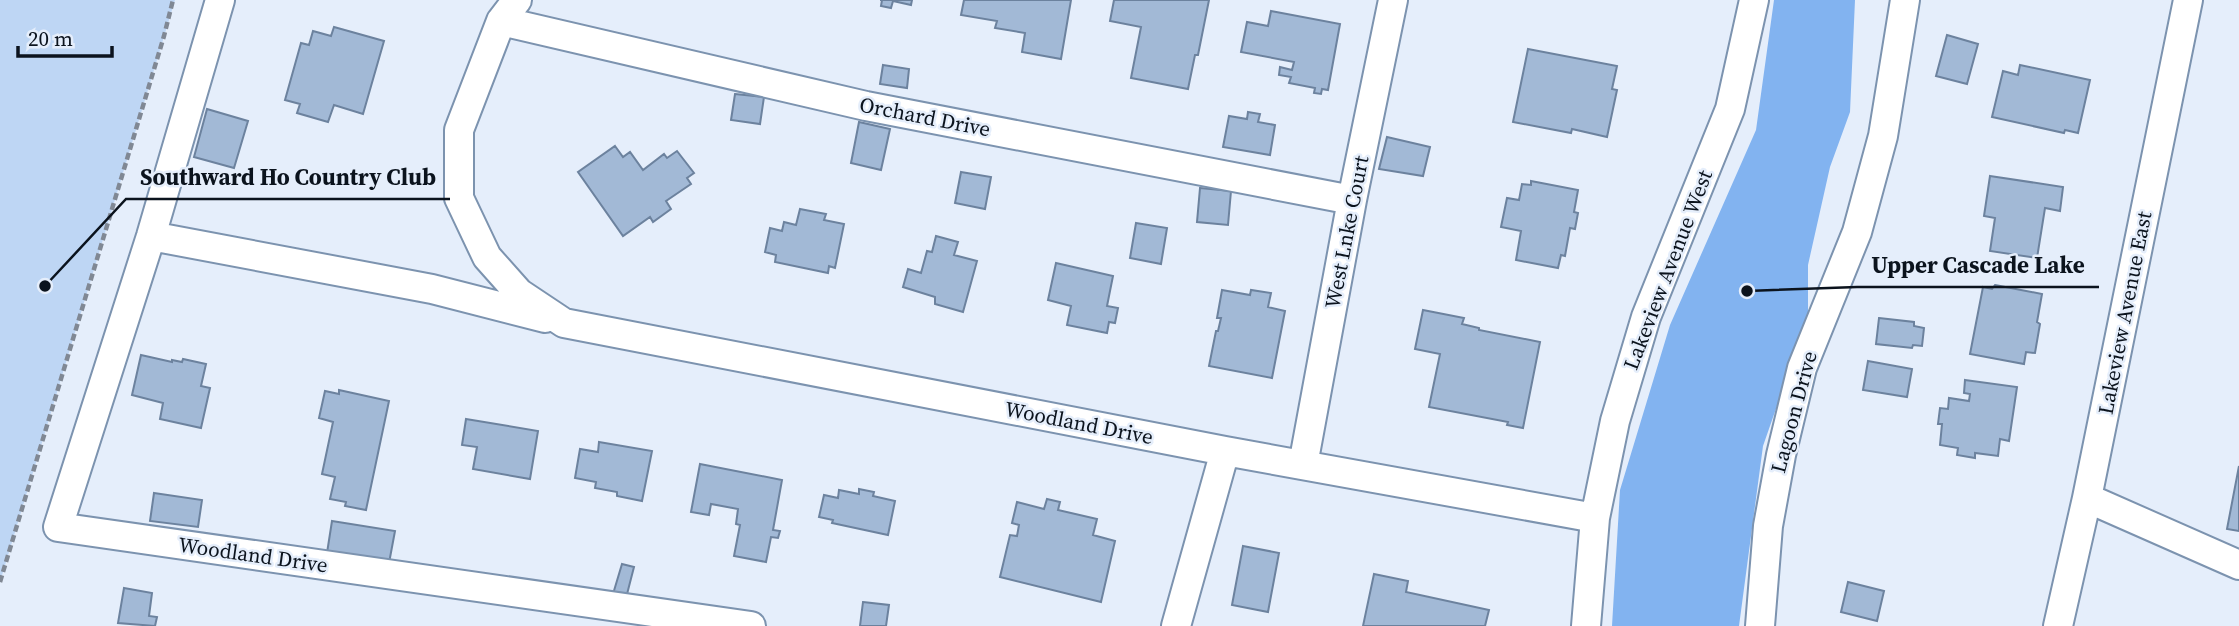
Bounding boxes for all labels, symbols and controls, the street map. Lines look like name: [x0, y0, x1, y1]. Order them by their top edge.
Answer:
scale bar: [18, 14, 112, 58]
text: 20 m: [28, 24, 73, 53]
street label: Orchard Drive: [857, 90, 993, 143]
street label: West Lnke Court: [1317, 153, 1376, 311]
callout: Southward Ho Country Club: [126, 155, 450, 199]
text: Southward Ho Country Club: [140, 161, 436, 193]
street label: Lakeview Avenue West: [1616, 166, 1719, 374]
street label: Lakeview Avenue East: [2091, 209, 2158, 417]
callout: Upper Cascade Lake: [1857, 243, 2099, 287]
text: Upper Cascade Lake: [1871, 249, 2085, 281]
street label: Lagoon Drive: [1763, 348, 1824, 476]
street label: Woodland Drive: [1002, 394, 1156, 451]
street label: Woodland Drive: [177, 530, 330, 579]

